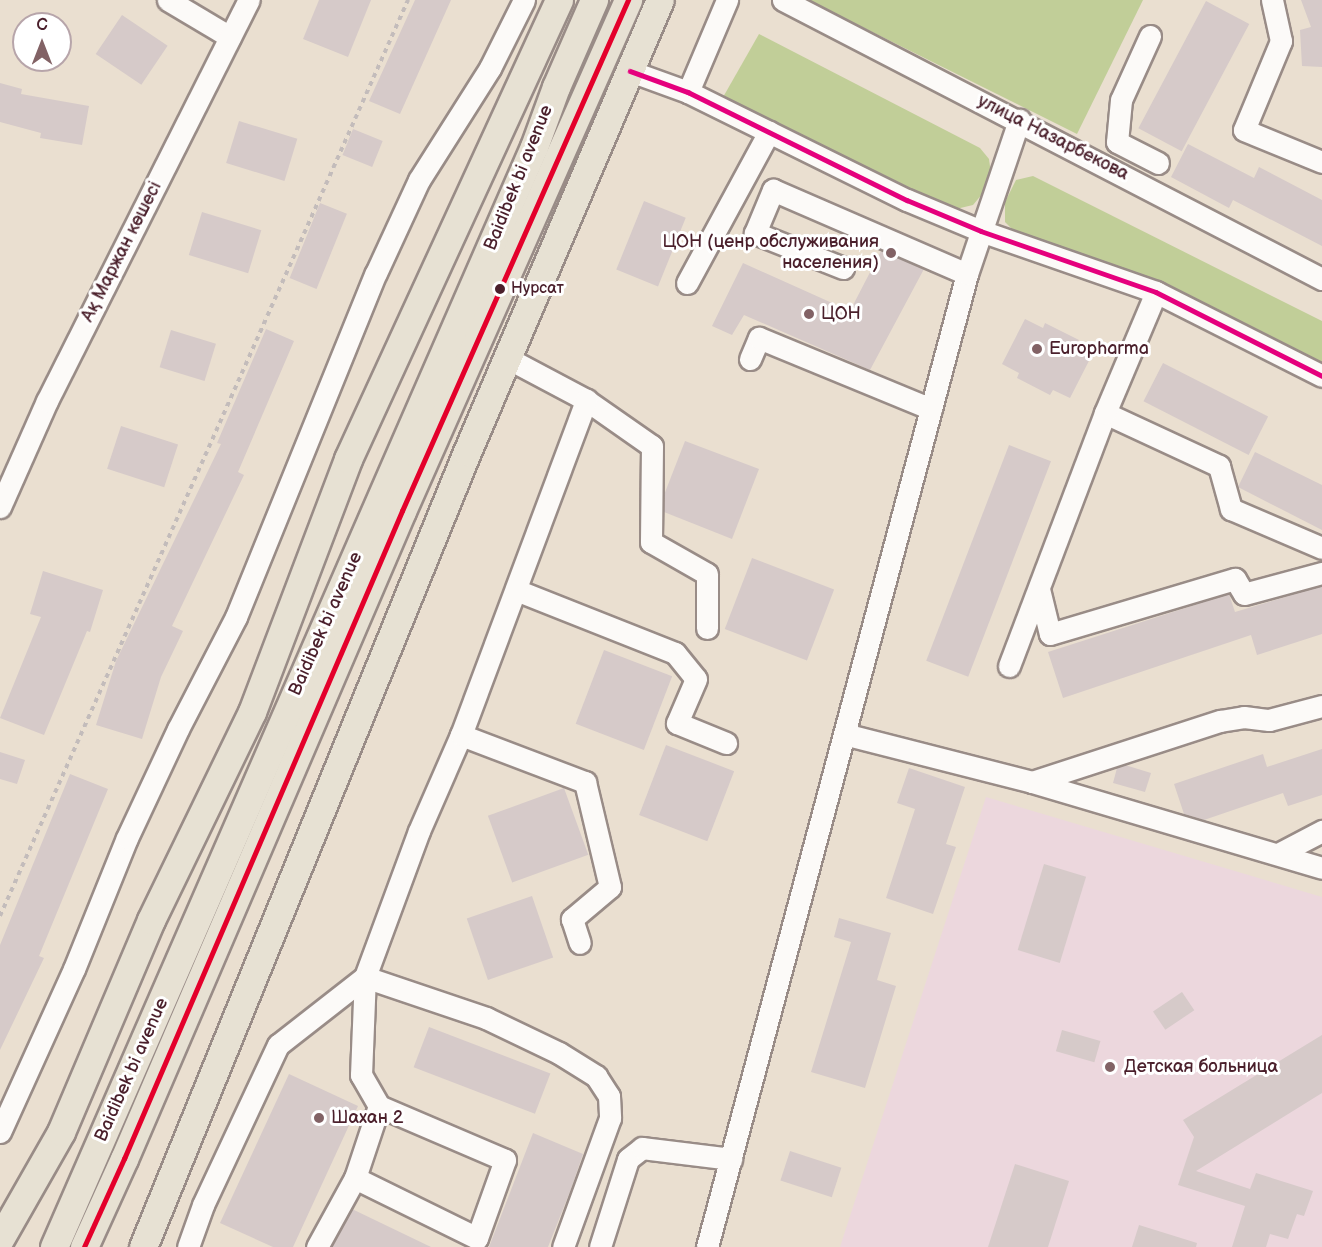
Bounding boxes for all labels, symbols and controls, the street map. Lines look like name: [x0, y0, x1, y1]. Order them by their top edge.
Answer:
north arrow: [12, 12, 72, 72]
text: С: [36, 16, 48, 35]
street label: улица Назарбекова: [974, 91, 1132, 185]
street label: Baidibek bi avenue: [480, 102, 558, 254]
street label: Ақ Маржан көшесі: [77, 178, 167, 326]
place label: ЦОН (ценр обслуживания населения): [662, 232, 879, 274]
marker: ЦОН (ценр обслуживания населения): [884, 246, 898, 260]
place label: Нурсат: [511, 279, 564, 299]
marker: Нурсат: [494, 283, 506, 295]
place label: ЦОН: [821, 303, 861, 325]
marker: ЦОН: [802, 307, 816, 321]
place label: Europharma: [1049, 338, 1149, 360]
marker: Europharma: [1030, 342, 1044, 356]
street label: Baidibek bi avenue: [285, 549, 367, 699]
street label: Baidibek bi avenue: [91, 995, 173, 1145]
place label: Детская больница: [1124, 1056, 1278, 1078]
marker: Детская больница: [1101, 1058, 1119, 1076]
place label: Шахан 2: [331, 1107, 403, 1129]
marker: Шахан 2: [312, 1111, 326, 1125]

